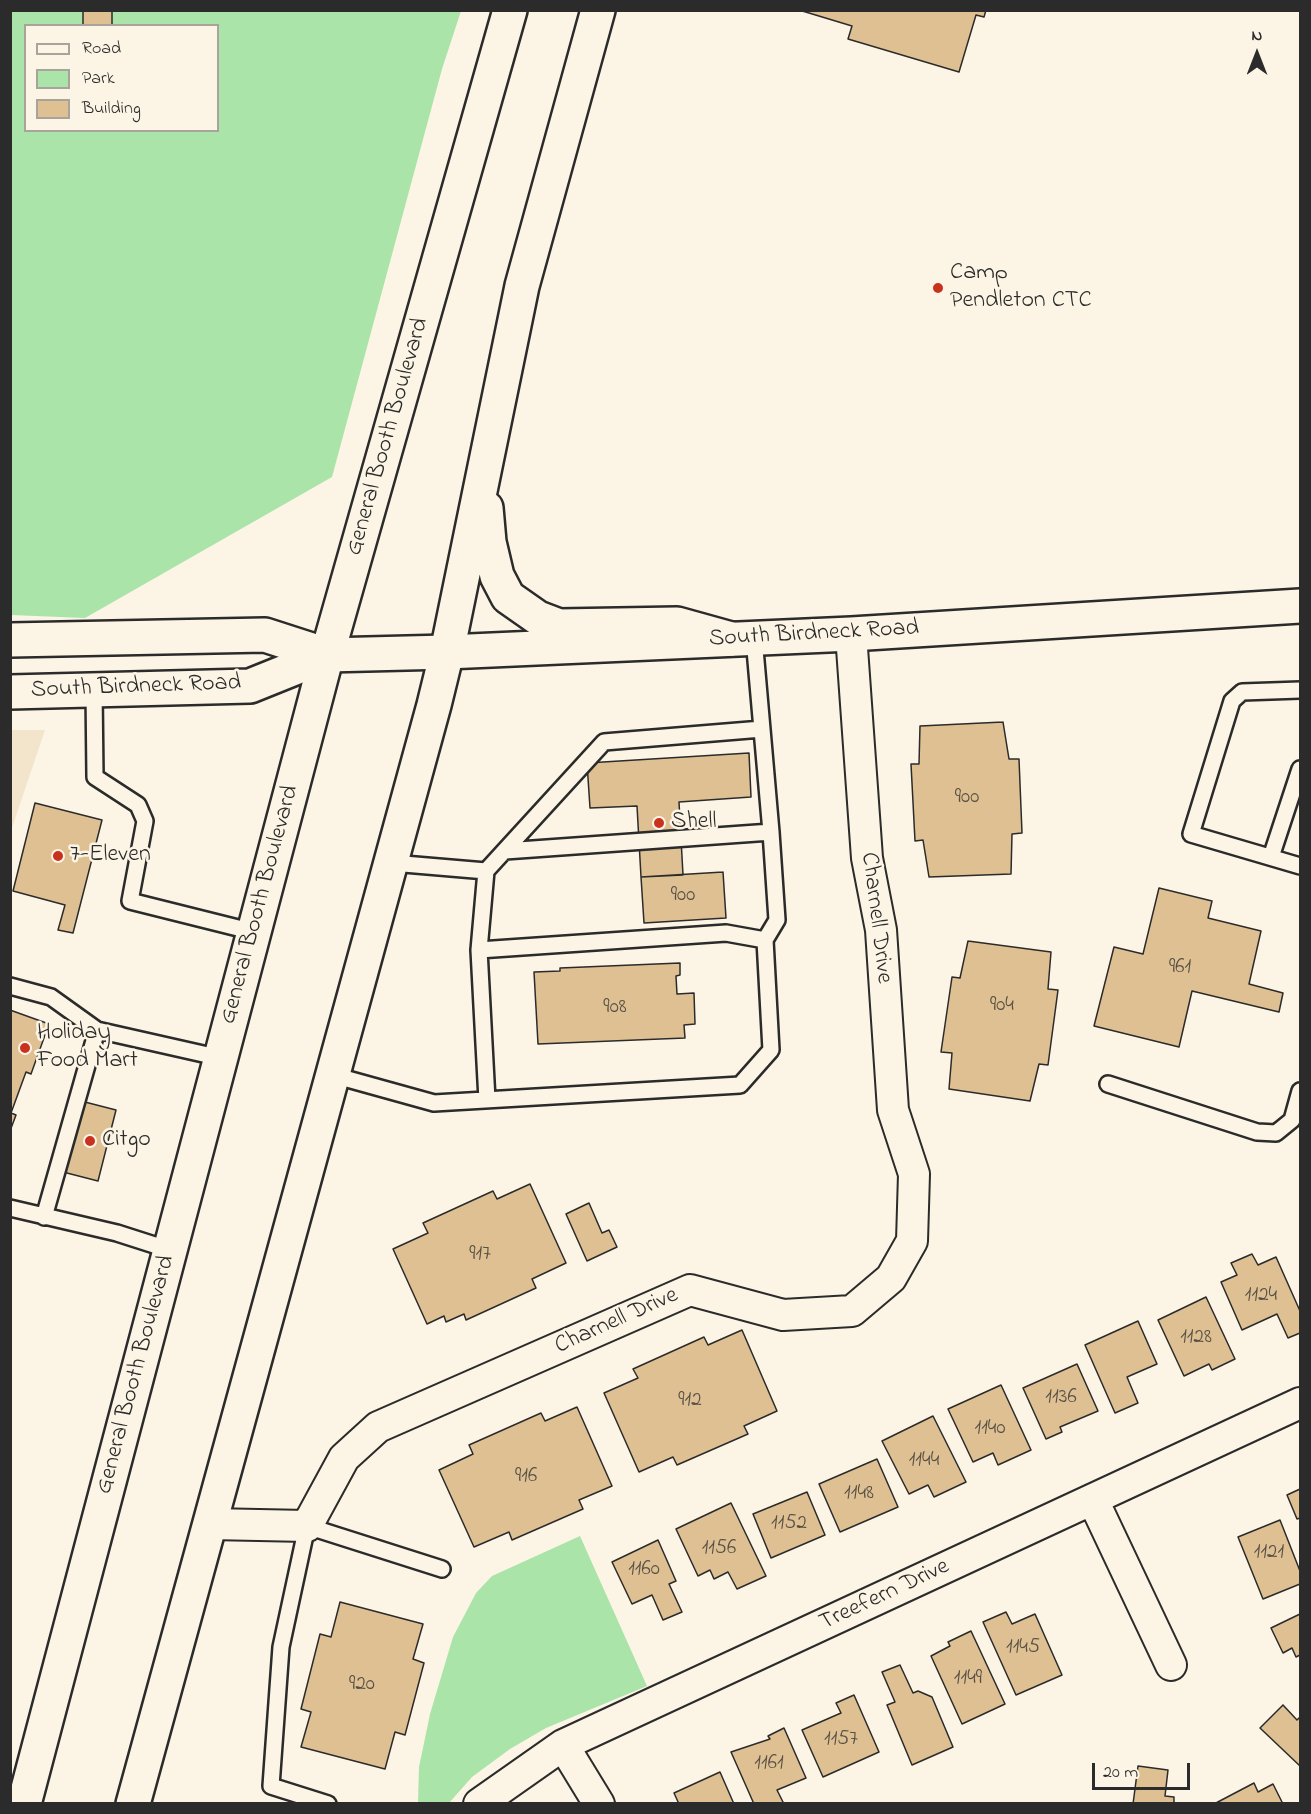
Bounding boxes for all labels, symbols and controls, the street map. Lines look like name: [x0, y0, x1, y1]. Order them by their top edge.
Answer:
legend: [24, 24, 219, 132]
north arrow: [1227, 24, 1287, 84]
text: N: [1252, 24, 1262, 48]
text: Road: [82, 36, 121, 62]
text: Park: [82, 66, 115, 92]
text: Building: [82, 96, 141, 122]
place label: Camp Pendleton CTC: [950, 260, 1092, 316]
marker: Camp Pendleton CTC: [931, 281, 945, 295]
street label: General Booth Boulevard: [341, 315, 437, 559]
street label: South Birdneck Road: [708, 615, 920, 655]
street label: South Birdneck Road: [30, 670, 242, 706]
street label: General Booth Boulevard: [215, 783, 307, 1027]
house number: 900: [955, 786, 979, 812]
place label: Shell: [671, 809, 717, 837]
marker: Shell: [652, 816, 666, 830]
place label: 7-Eleven: [70, 842, 151, 870]
marker: 7-Eleven: [51, 849, 65, 863]
street label: Charnell Drive: [853, 851, 897, 985]
house number: 900: [671, 884, 695, 910]
house number: 961: [1169, 956, 1191, 982]
house number: 904: [990, 994, 1014, 1020]
house number: 908: [603, 996, 627, 1022]
place label: Holiday Food Mart: [37, 1020, 138, 1076]
marker: Holiday Food Mart: [18, 1041, 32, 1055]
place label: Citgo: [102, 1127, 151, 1155]
marker: Citgo: [83, 1134, 97, 1148]
house number: 917: [469, 1243, 491, 1269]
street label: General Booth Boulevard: [91, 1253, 183, 1497]
street label: Charnell Drive: [551, 1282, 683, 1362]
house number: 1124: [1245, 1284, 1277, 1310]
house number: 1128: [1180, 1326, 1212, 1352]
house number: 1136: [1045, 1386, 1077, 1412]
house number: 912: [678, 1389, 702, 1415]
house number: 1140: [974, 1417, 1006, 1443]
house number: 1144: [909, 1449, 939, 1475]
house number: 916: [515, 1465, 537, 1491]
house number: 1148: [844, 1482, 874, 1508]
house number: 1152: [771, 1512, 807, 1538]
house number: 1156: [702, 1537, 736, 1563]
house number: 1121: [1254, 1541, 1284, 1567]
street label: Treefern Drive: [815, 1553, 955, 1639]
house number: 1160: [628, 1558, 660, 1584]
house number: 1145: [1006, 1636, 1040, 1662]
house number: 1149: [954, 1667, 982, 1693]
house number: 920: [349, 1673, 375, 1699]
house number: 1157: [824, 1728, 858, 1754]
scale bar: [1095, 1751, 1192, 1789]
house number: 1161: [754, 1752, 784, 1778]
text: 20 m: [1103, 1760, 1138, 1786]

